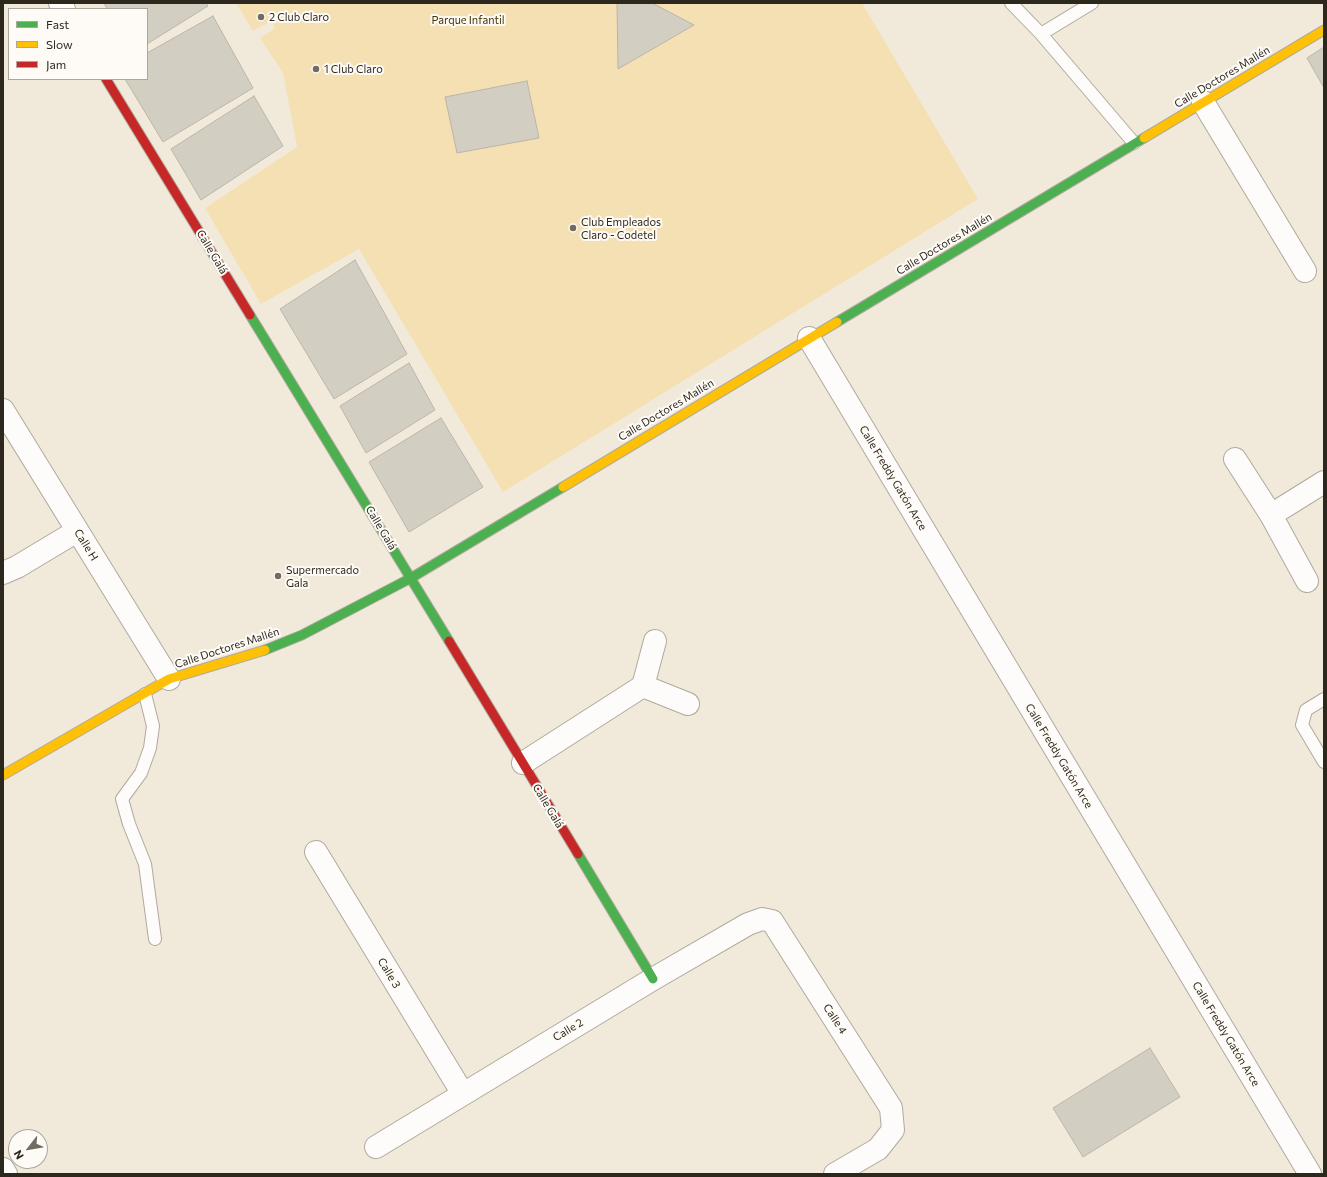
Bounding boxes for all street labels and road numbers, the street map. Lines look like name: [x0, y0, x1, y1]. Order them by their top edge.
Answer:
street label: Calle Doctores Mallén: [1172, 43, 1272, 111]
street label: Calle Doctores Mallén: [894, 210, 994, 278]
street label: Calle Galá: [194, 228, 230, 276]
street label: Calle Doctores Mallén: [616, 376, 716, 444]
street label: Calle Freddy Gatón Arce: [857, 423, 929, 533]
street label: Calle Galá: [363, 504, 399, 552]
street label: Calle H: [71, 527, 101, 563]
street label: Calle Doctores Mallén: [173, 625, 281, 671]
street label: Calle Freddy Gatón Arce: [1023, 701, 1095, 811]
street label: Calle Galá: [530, 782, 566, 830]
street label: Calle 3: [375, 955, 403, 991]
street label: Calle Freddy Gatón Arce: [1190, 979, 1262, 1089]
street label: Calle 4: [820, 1001, 850, 1037]
street label: Calle 2: [551, 1016, 585, 1044]

